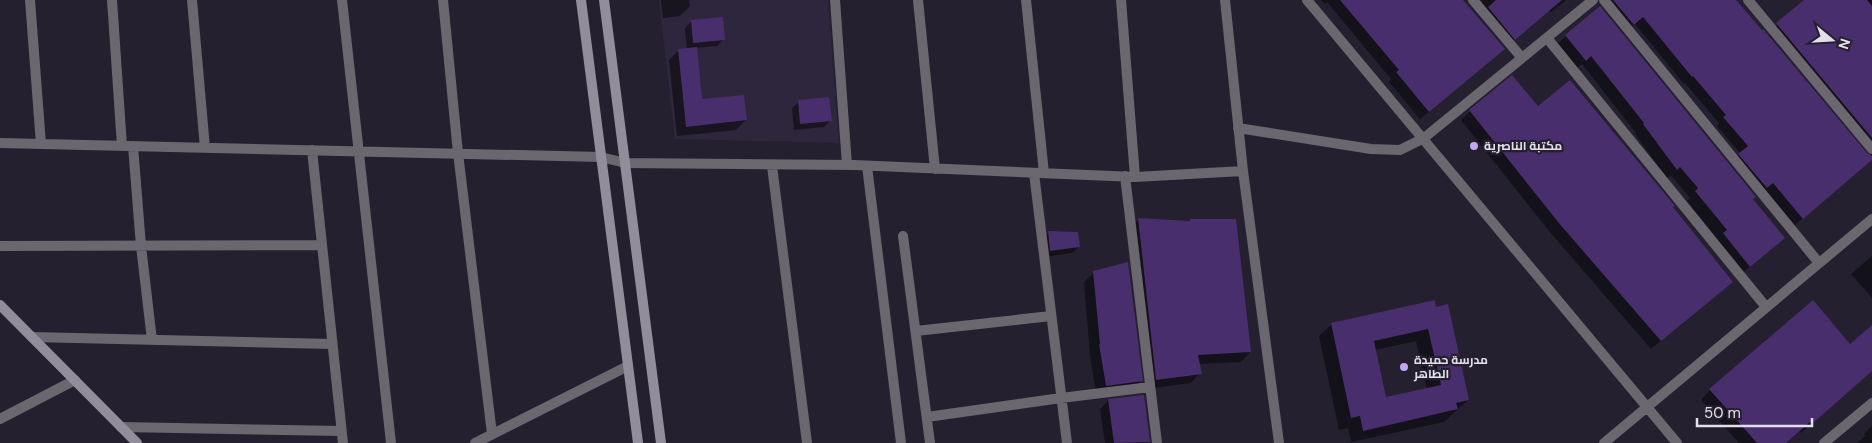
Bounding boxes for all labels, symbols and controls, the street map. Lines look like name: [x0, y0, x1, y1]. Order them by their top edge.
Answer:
north arrow: [1807, 15, 1857, 65]
text: N: [1834, 36, 1855, 52]
place label: مكتبة الناصرية: [1484, 138, 1562, 154]
marker: مكتبة الناصرية: [1468, 140, 1480, 152]
place label: مدرسة حميدة الطاهر: [1413, 352, 1488, 382]
marker: مدرسة حميدة الطاهر: [1398, 361, 1410, 373]
scale bar: [1697, 396, 1812, 428]
text: 50 m: [1704, 403, 1741, 423]

